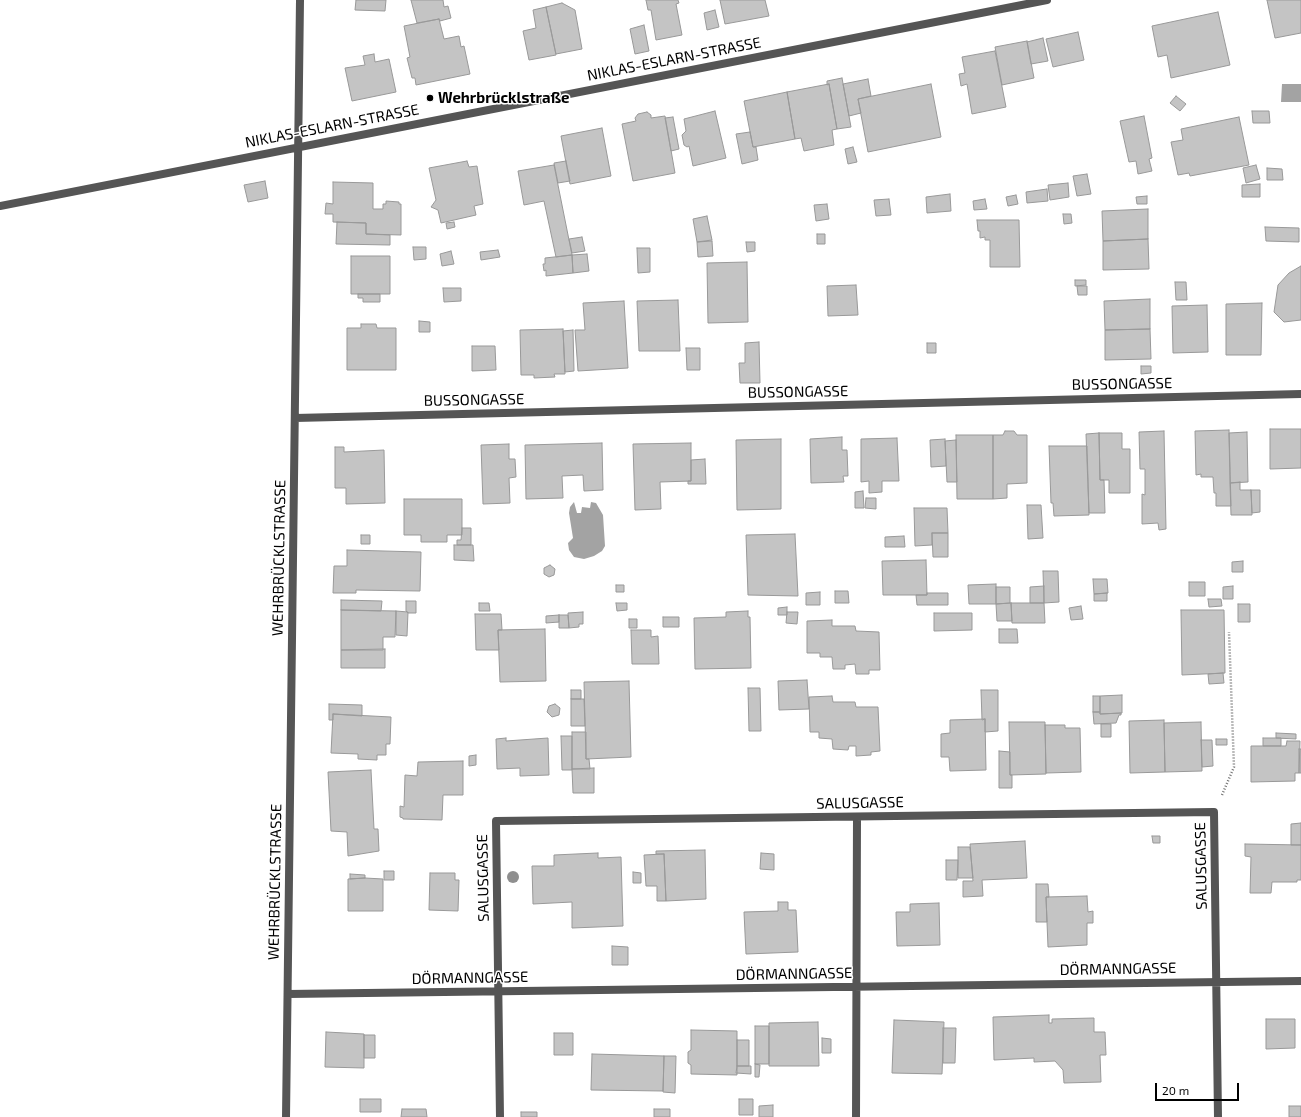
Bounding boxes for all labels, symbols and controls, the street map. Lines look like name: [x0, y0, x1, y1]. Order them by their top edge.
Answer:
street label: NIKLAS-ESLARN-STRASSE: [586, 33, 762, 85]
place label: Wehrbrücklstraße: [438, 89, 570, 107]
marker: Wehrbrücklstraße: [425, 93, 435, 103]
street label: NIKLAS-ESLARN-STRASSE: [244, 100, 420, 152]
street label: BUSSONGASSE: [1072, 374, 1172, 394]
street label: BUSSONGASSE: [748, 382, 848, 402]
street label: BUSSONGASSE: [424, 390, 524, 410]
street label: WEHRBRÜCKLSTRASSE: [269, 480, 289, 636]
street label: SALUSGASSE: [816, 793, 904, 813]
street label: WEHRBRÜCKLSTRASSE: [265, 804, 285, 960]
street label: SALUSGASSE: [1191, 822, 1211, 910]
street label: SALUSGASSE: [473, 834, 493, 922]
street label: DÖRMANNGASSE: [1059, 959, 1177, 979]
street label: DÖRMANNGASSE: [735, 964, 853, 984]
street label: DÖRMANNGASSE: [411, 968, 529, 988]
scale bar: [1157, 1075, 1241, 1101]
text: 20 m: [1162, 1083, 1189, 1097]

